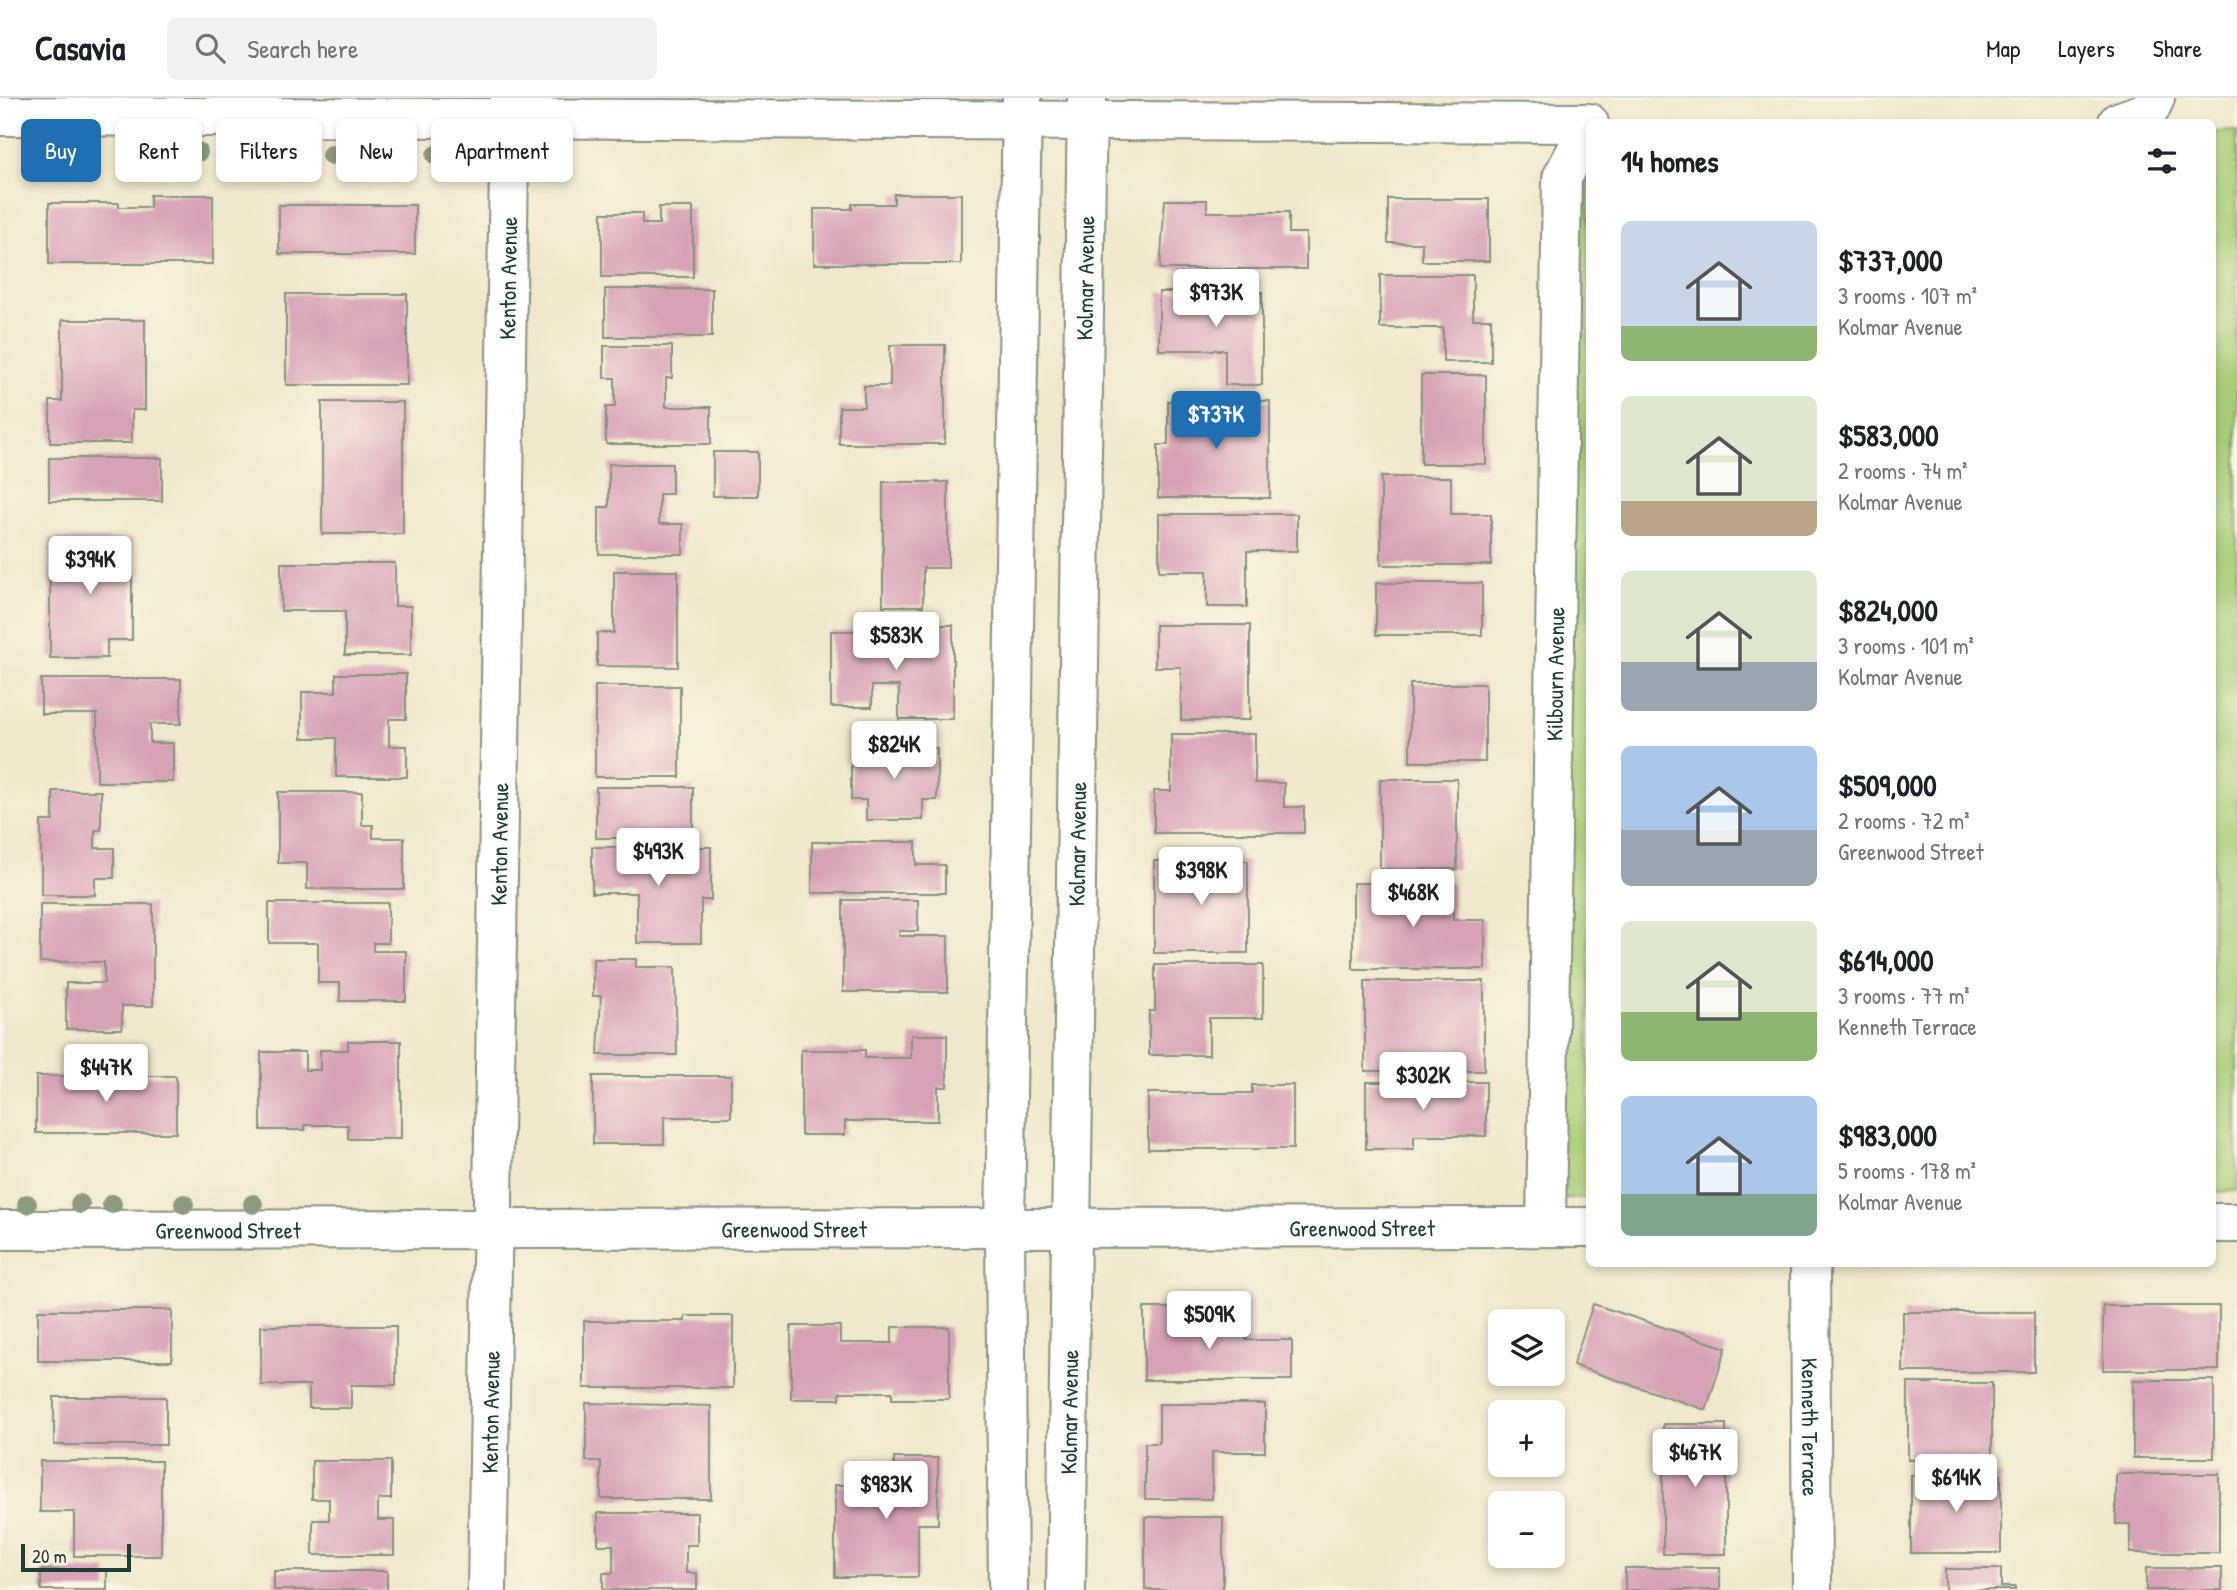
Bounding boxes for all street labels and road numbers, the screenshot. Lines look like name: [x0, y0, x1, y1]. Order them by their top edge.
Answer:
street label: Kenton Avenue: [491, 216, 524, 340]
street label: Kolmar Avenue: [1068, 216, 1101, 341]
street label: Kilbourn Avenue: [1538, 607, 1571, 741]
street label: Kenton Avenue: [482, 782, 515, 906]
street label: Kolmar Avenue: [1060, 782, 1093, 907]
street label: Greenwood Street: [1289, 1212, 1436, 1243]
street label: Greenwood Street: [721, 1213, 868, 1244]
street label: Greenwood Street: [155, 1214, 302, 1245]
street label: Kolmar Avenue: [1052, 1349, 1085, 1475]
street label: Kenton Avenue: [473, 1350, 506, 1474]
street label: Kenneth Terrace: [1795, 1357, 1827, 1496]

